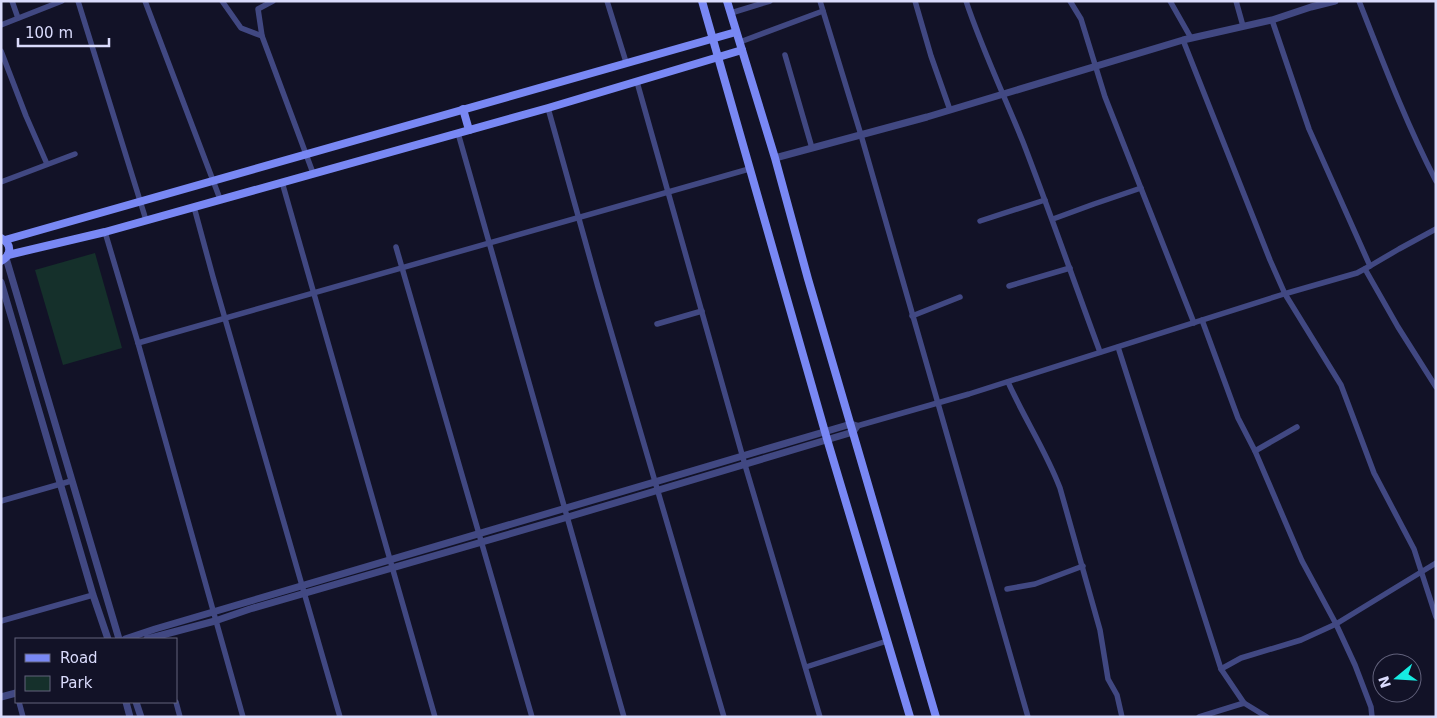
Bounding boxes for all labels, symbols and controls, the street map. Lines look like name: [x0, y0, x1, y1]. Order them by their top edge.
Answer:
scale bar: [18, 15, 109, 47]
text: 100 m: [25, 24, 73, 42]
legend: [15, 638, 178, 703]
text: Road: [60, 649, 98, 667]
north arrow: [1372, 653, 1422, 703]
text: Park: [60, 674, 93, 692]
text: N: [1375, 674, 1394, 690]

